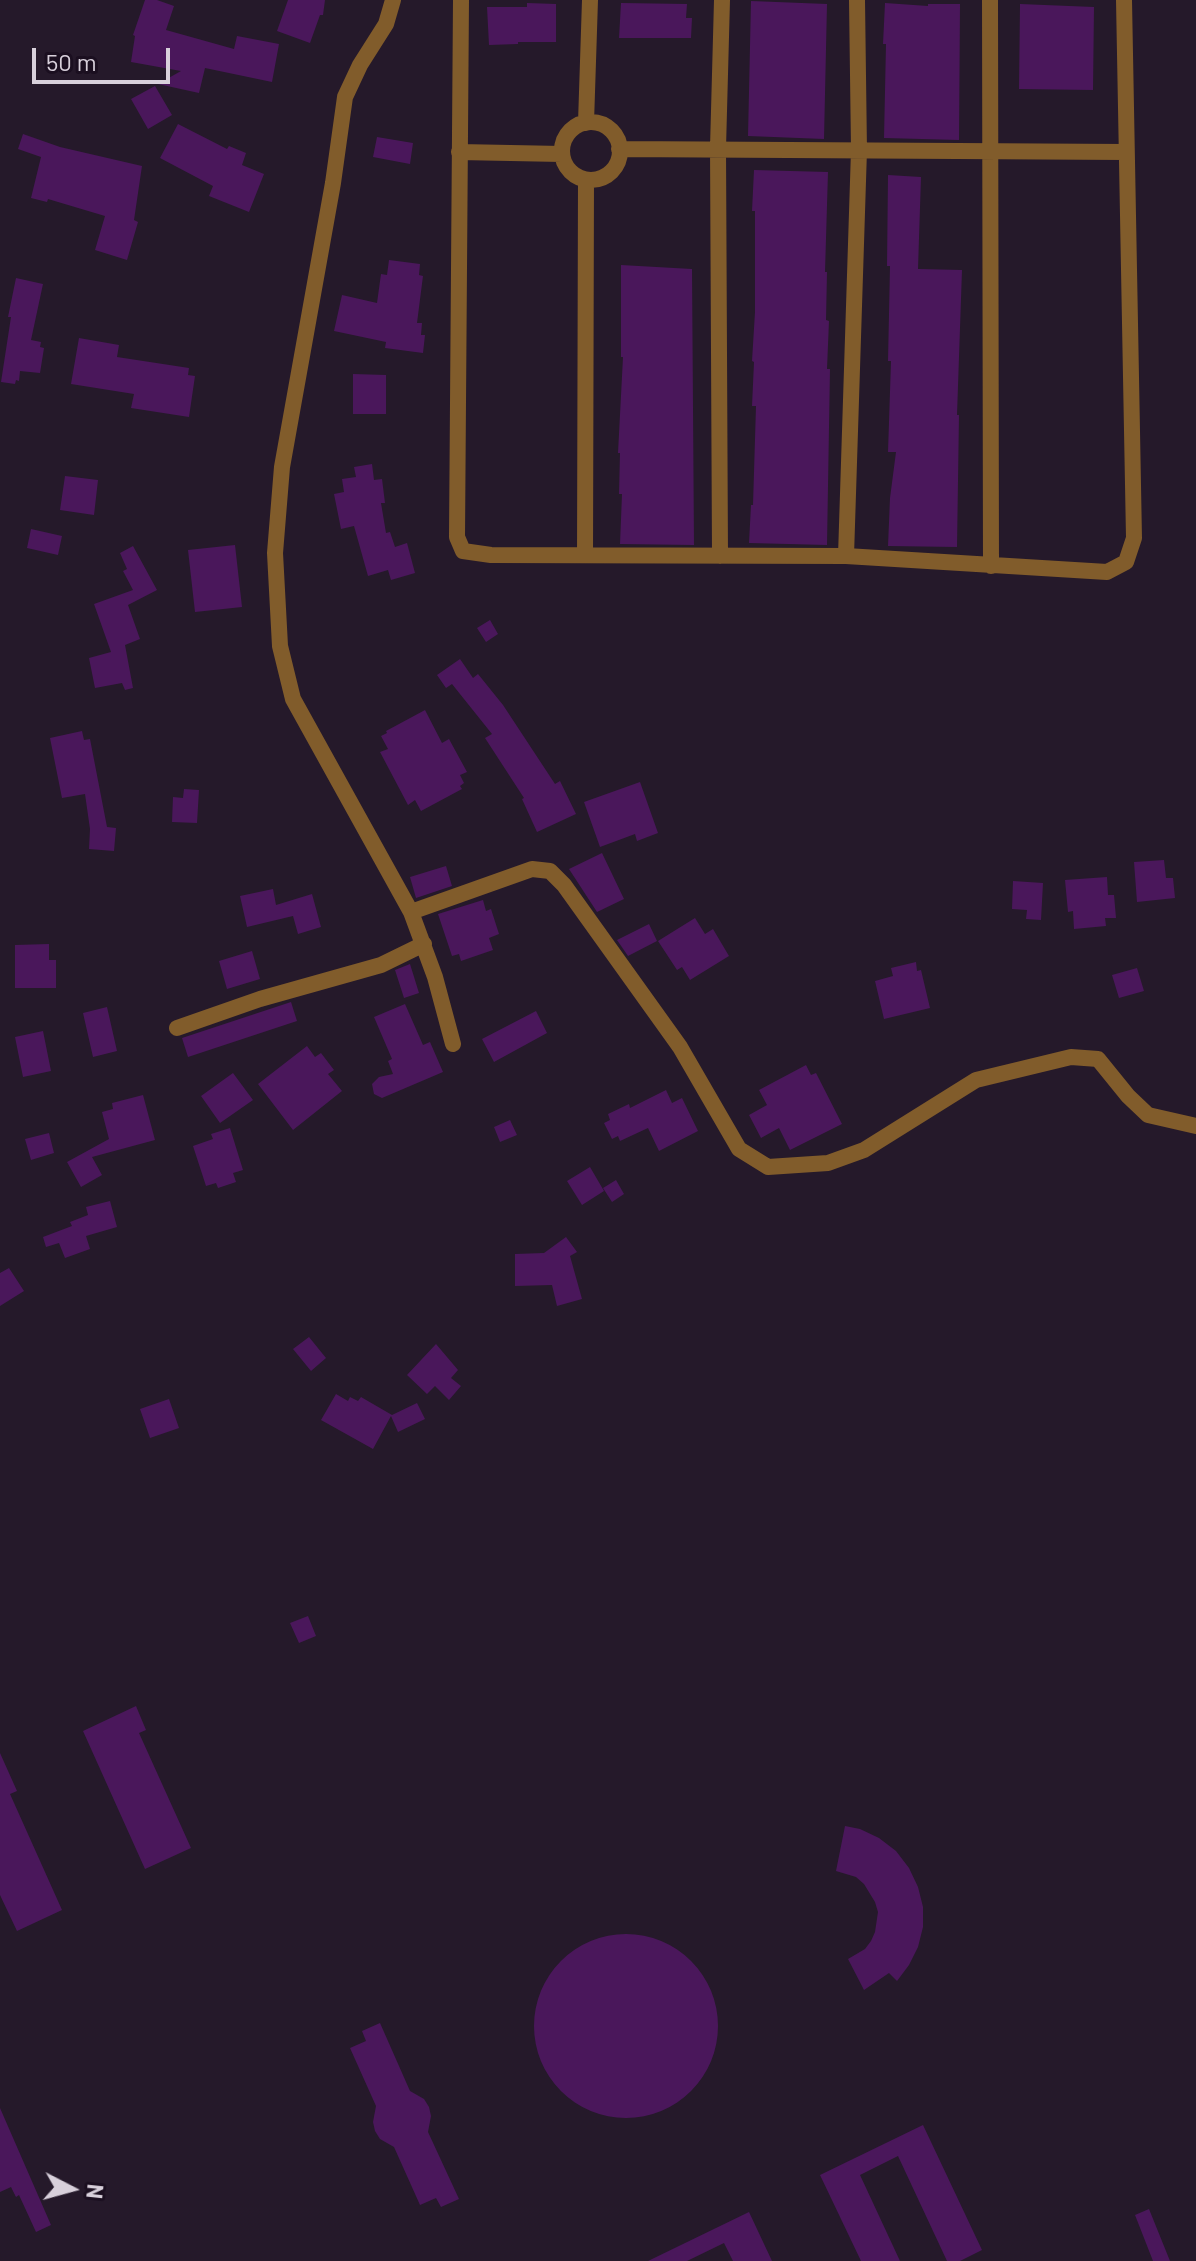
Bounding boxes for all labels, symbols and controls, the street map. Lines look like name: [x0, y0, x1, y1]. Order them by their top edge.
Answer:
scale bar: [36, 32, 174, 82]
text: 50 m: [46, 47, 97, 76]
north arrow: [32, 2149, 112, 2229]
text: N: [82, 2183, 110, 2200]

